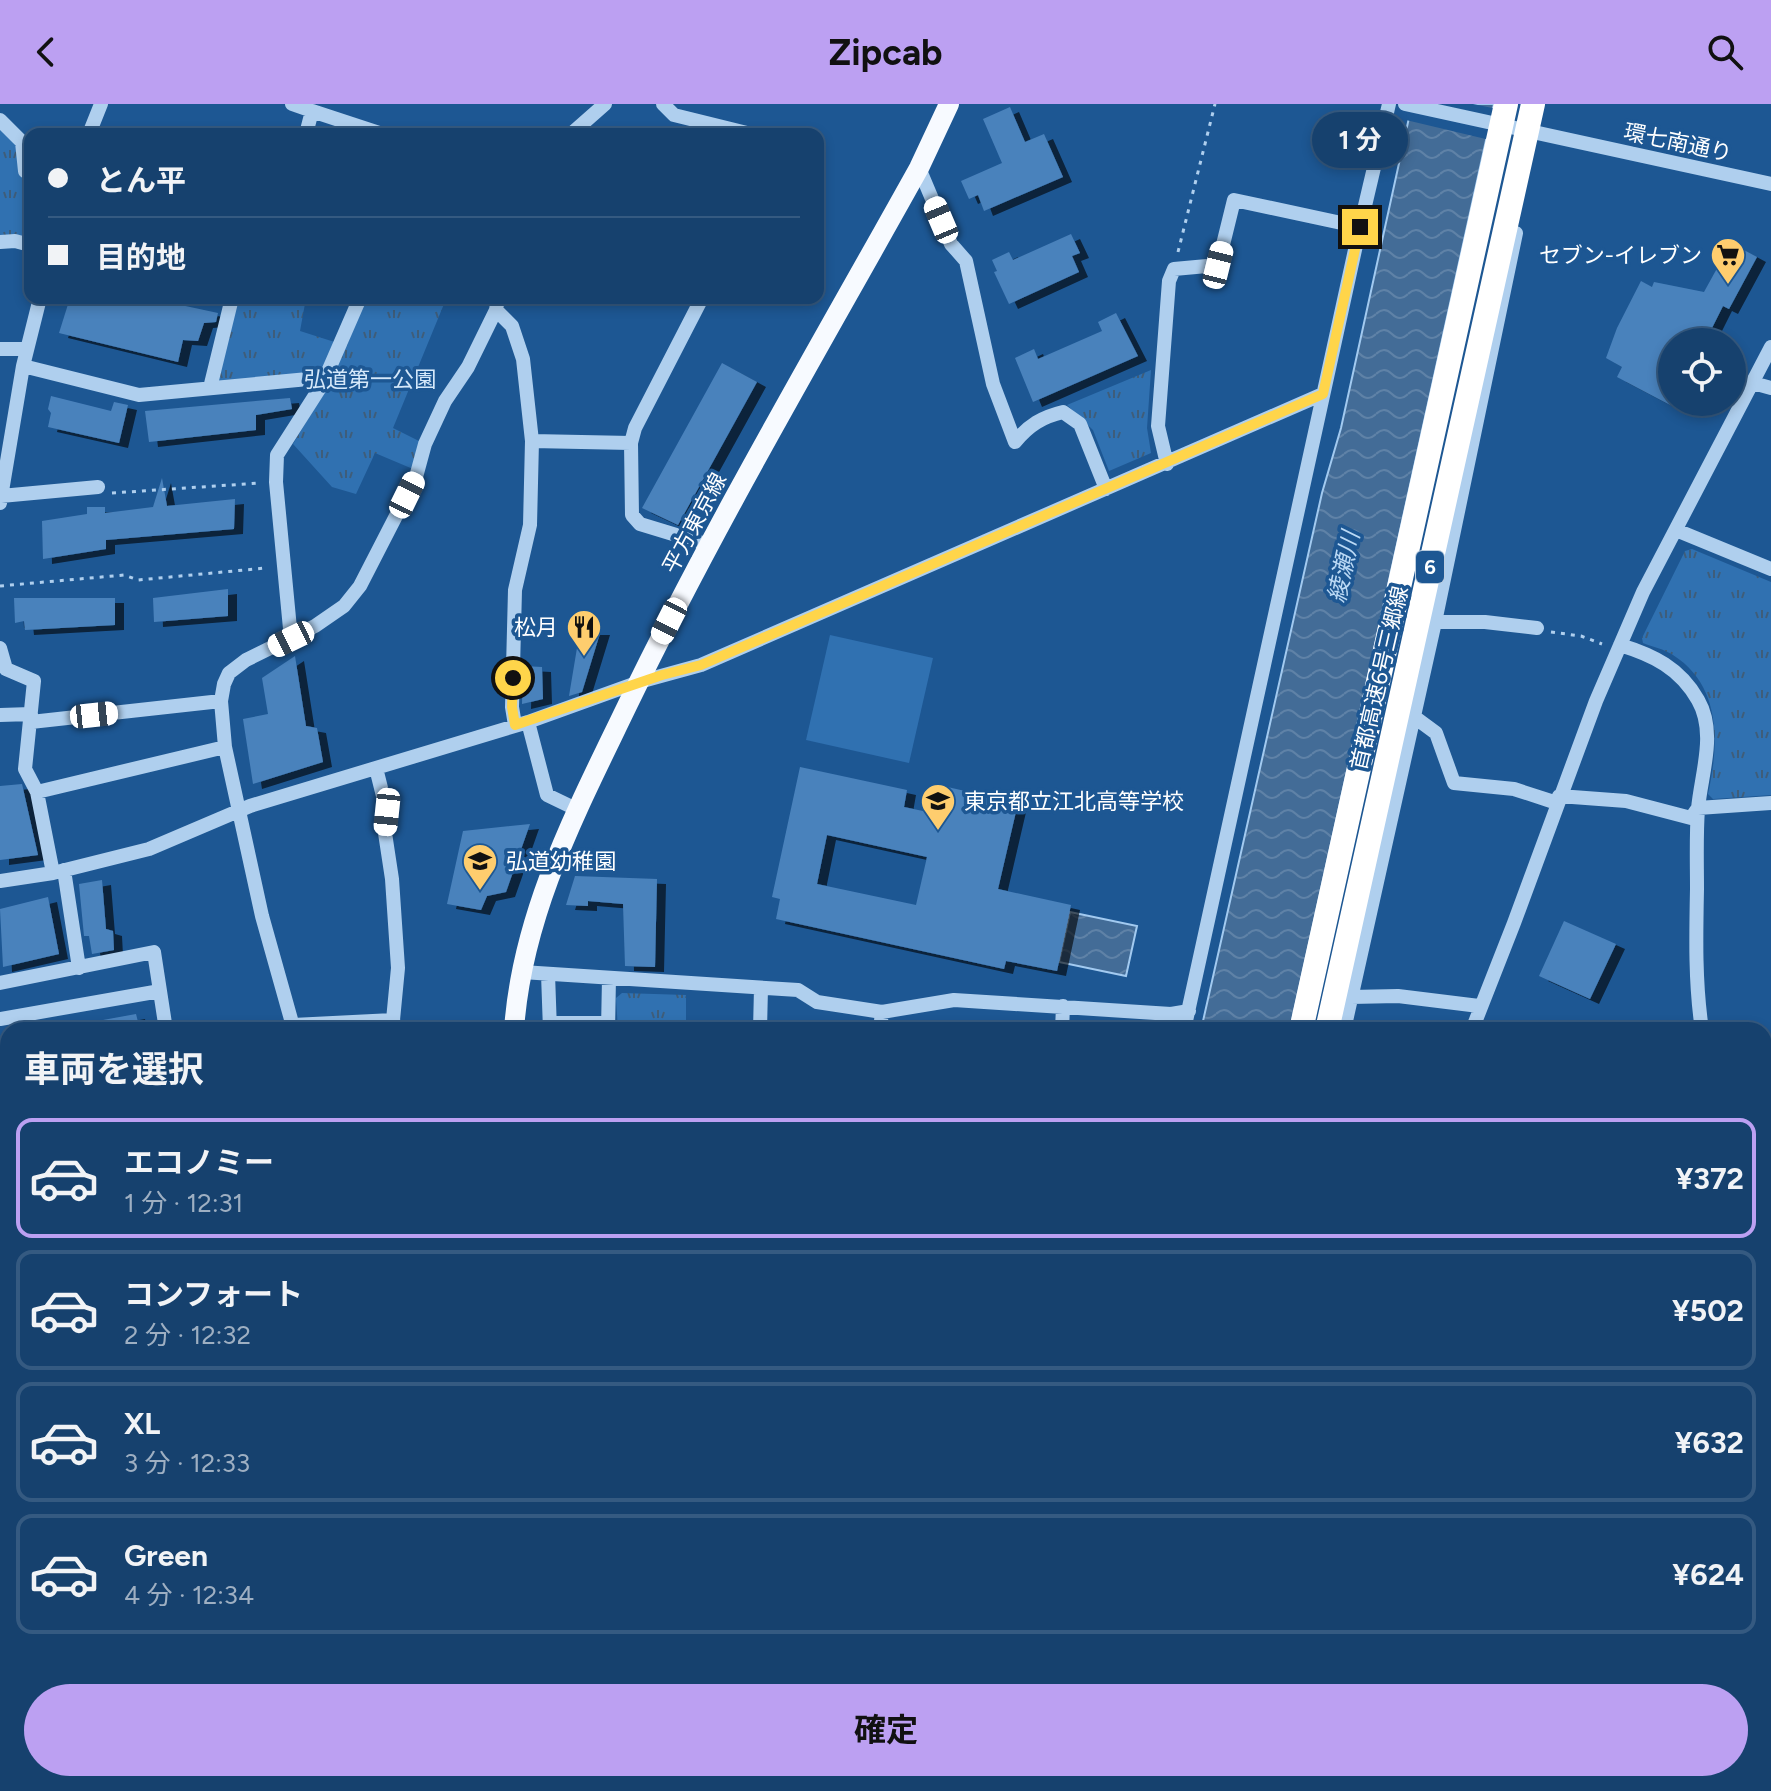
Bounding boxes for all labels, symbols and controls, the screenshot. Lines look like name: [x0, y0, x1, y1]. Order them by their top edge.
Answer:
icon: back: [24, 30, 68, 74]
icon: search: [1703, 30, 1747, 74]
text: Zipcab: [828, 31, 943, 74]
callout: 1 分: [1312, 111, 1408, 167]
street label: 環七南通り: [1621, 118, 1735, 167]
text: 1 分: [1338, 124, 1382, 156]
text: とん平: [96, 162, 186, 199]
car: [921, 193, 961, 247]
route end: [1342, 209, 1378, 245]
supermarket icon: セブン-イレブン: [1709, 236, 1747, 286]
text: 目的地: [96, 239, 186, 276]
car: [1201, 239, 1235, 291]
place label: セブン-イレブン: [1539, 242, 1702, 269]
map controls: [1658, 328, 1746, 416]
button: locate: [1658, 328, 1746, 416]
park label: 弘道第一公園: [304, 366, 436, 393]
car: [386, 468, 428, 522]
street label: 平方東京線: [657, 468, 732, 578]
water label: 綾瀬川: [1322, 526, 1366, 605]
road number: 6: [1416, 551, 1444, 583]
street label: 首都高速6号三郷線: [1345, 583, 1414, 773]
car: [647, 594, 691, 648]
restaurant icon: 松月: [565, 608, 603, 658]
place label: 松月: [514, 614, 558, 641]
car: [264, 618, 318, 660]
route start: [495, 660, 531, 696]
car: [69, 701, 119, 729]
school or university icon: 東京都立江北高等学校: [919, 782, 957, 832]
car: [373, 787, 401, 837]
place label: 東京都立江北高等学校: [964, 788, 1184, 815]
school or university icon: 弘道幼稚園: [461, 842, 499, 892]
place label: 弘道幼稚園: [506, 848, 616, 875]
text: 車両を選択: [24, 1048, 204, 1091]
icon: car: [28, 1142, 100, 1214]
text: エコノミー: [124, 1144, 274, 1181]
text: ¥372: [1675, 1160, 1744, 1197]
text: 1 分 · 12:31: [124, 1187, 243, 1219]
icon: car: [28, 1274, 100, 1346]
text: コンフォート: [124, 1276, 303, 1313]
text: ¥502: [1672, 1292, 1744, 1329]
text: 2 分 · 12:32: [124, 1319, 251, 1351]
text: XL: [124, 1405, 160, 1442]
icon: car: [28, 1406, 100, 1478]
text: ¥632: [1675, 1424, 1744, 1461]
text: 3 分 · 12:33: [124, 1447, 250, 1479]
text: Green: [124, 1537, 208, 1574]
icon: car: [28, 1538, 100, 1610]
text: ¥624: [1672, 1556, 1744, 1593]
text: 4 分 · 12:34: [124, 1579, 254, 1611]
button: 確定: [24, 1684, 1748, 1776]

